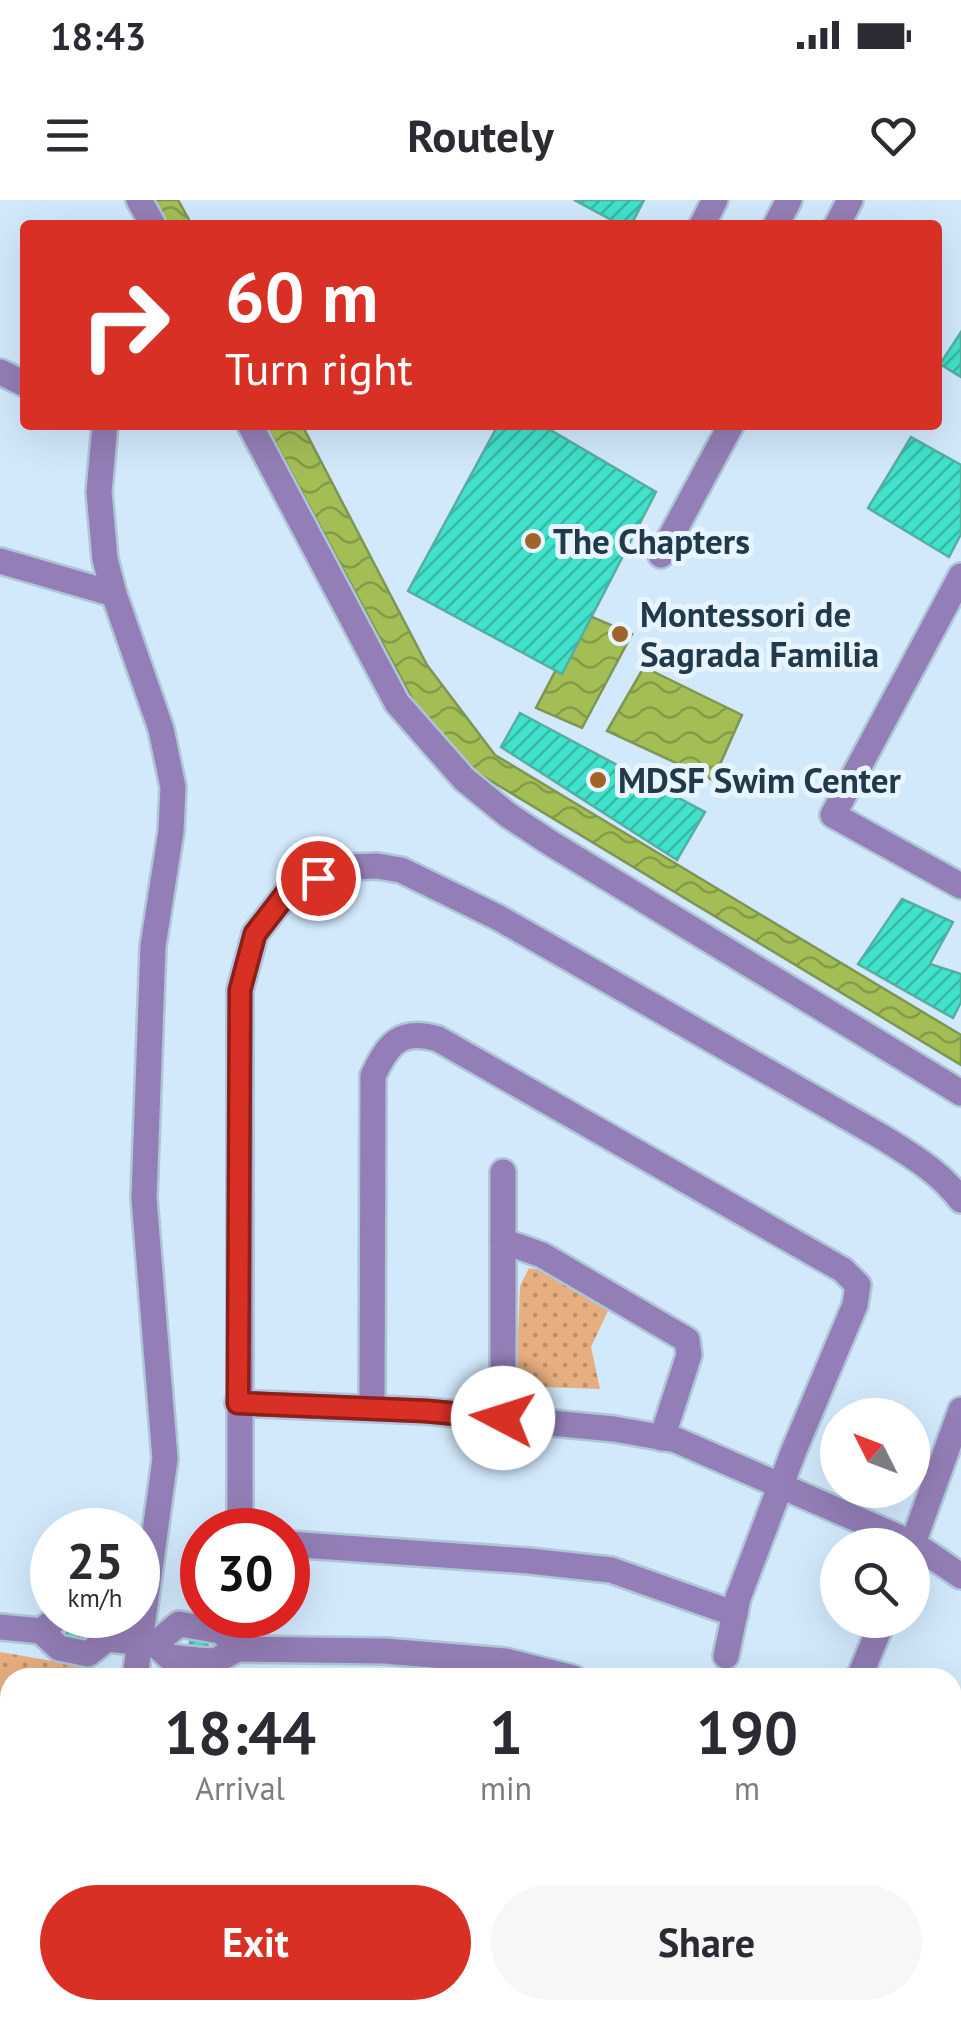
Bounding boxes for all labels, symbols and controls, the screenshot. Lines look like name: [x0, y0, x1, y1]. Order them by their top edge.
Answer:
text: 18:43: [50, 11, 146, 60]
text: Routely: [407, 106, 554, 164]
icon: menu: [40, 108, 95, 163]
icon: heart: [866, 108, 921, 163]
text: 60 m: [225, 251, 378, 341]
icon: right: [60, 260, 190, 390]
text: Turn right: [225, 339, 413, 397]
place label: The Chapters: [553, 518, 750, 564]
marker: The Chapters: [522, 530, 544, 552]
place label: Montessori de Sagrada Familia: [640, 591, 879, 677]
marker: Montessori de Sagrada Familia: [609, 623, 631, 645]
place label: MDSF Swim Center: [618, 757, 902, 803]
marker: MDSF Swim Center: [587, 769, 609, 791]
pin: [276, 836, 361, 921]
icon: arrive: [291, 851, 346, 906]
position arrow: [451, 1366, 555, 1470]
north arrow: [820, 1398, 930, 1508]
map controls: [820, 1398, 930, 1638]
speed limit sign: 30: [180, 1508, 310, 1638]
text: 25: [67, 1528, 123, 1593]
button: search: [820, 1528, 930, 1638]
text: km/h: [68, 1582, 122, 1614]
text: 18:44: [164, 1693, 316, 1771]
text: 1: [489, 1693, 523, 1771]
text: 190: [696, 1693, 798, 1771]
text: Arrival: [195, 1767, 285, 1809]
text: min: [480, 1767, 532, 1809]
text: m: [734, 1767, 760, 1809]
button: Exit: [40, 1885, 471, 2000]
button: Share: [491, 1885, 922, 2000]

